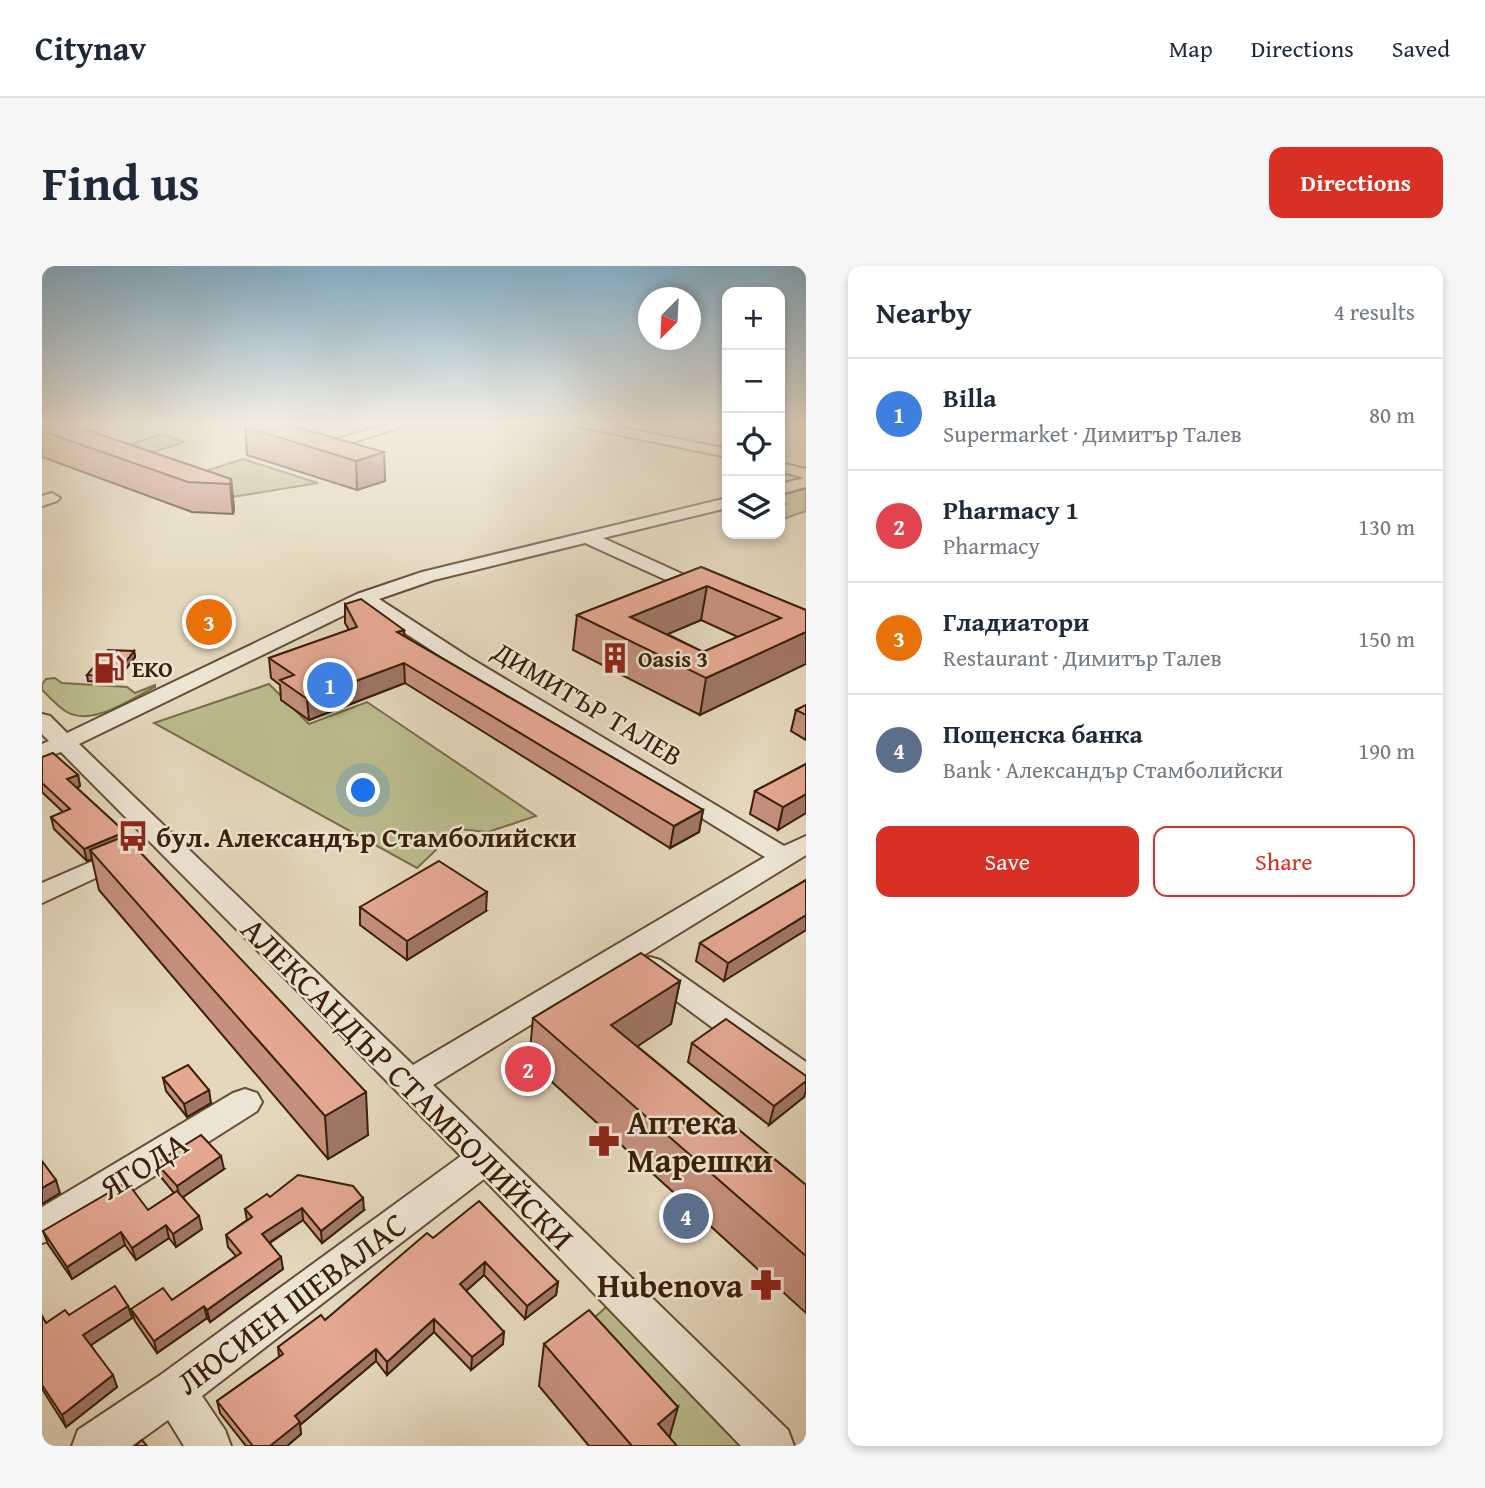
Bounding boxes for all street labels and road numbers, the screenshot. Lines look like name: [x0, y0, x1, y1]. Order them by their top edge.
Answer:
street label: ДИМИТЪР ТАЛЕВ: [485, 630, 690, 776]
street label: АЛЕКСАНДЪР СТАМБОЛИЙСКИ: [231, 906, 585, 1260]
street label: ЯГОДА: [89, 1119, 197, 1211]
street label: ЛЮСИЕН ШЕВАЛАС: [166, 1200, 416, 1406]

